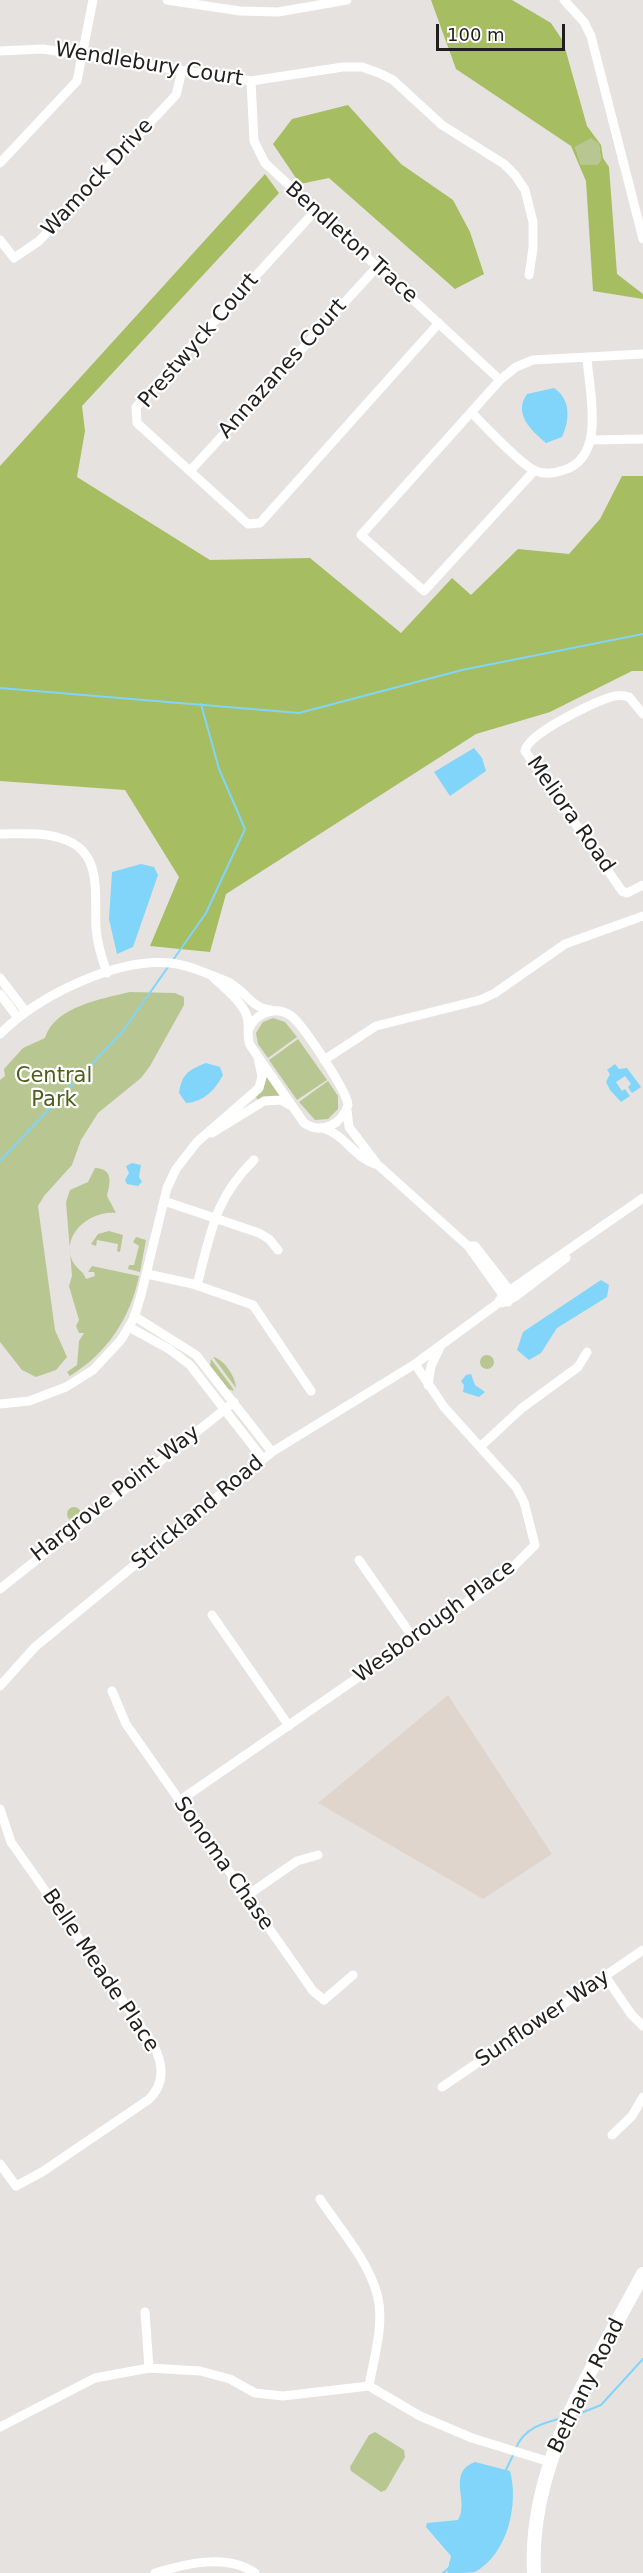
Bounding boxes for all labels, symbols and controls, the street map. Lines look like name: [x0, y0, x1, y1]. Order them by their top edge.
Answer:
scale bar: [439, 12, 568, 50]
text: 100 m: [447, 24, 505, 45]
street label: Wendlebury Court: [53, 38, 245, 92]
street label: Wamock Drive: [37, 114, 159, 242]
street label: Bendleton Trace: [280, 177, 422, 309]
street label: Prestwyck Court: [134, 268, 264, 414]
street label: Annazanes Court: [214, 294, 352, 444]
street label: Meliora Road: [521, 752, 619, 878]
park label: Central Park: [16, 1064, 92, 1114]
street label: Hargrove Point Way: [27, 1420, 205, 1568]
street label: Strickland Road: [127, 1450, 269, 1576]
street label: Wesborough Place: [350, 1555, 520, 1689]
street label: Sonoma Chase: [168, 1792, 278, 1936]
street label: Belle Meade Place: [36, 1885, 164, 2057]
street label: Sunflower Way: [471, 1965, 615, 2073]
street label: Bethany Road: [543, 2314, 631, 2458]

